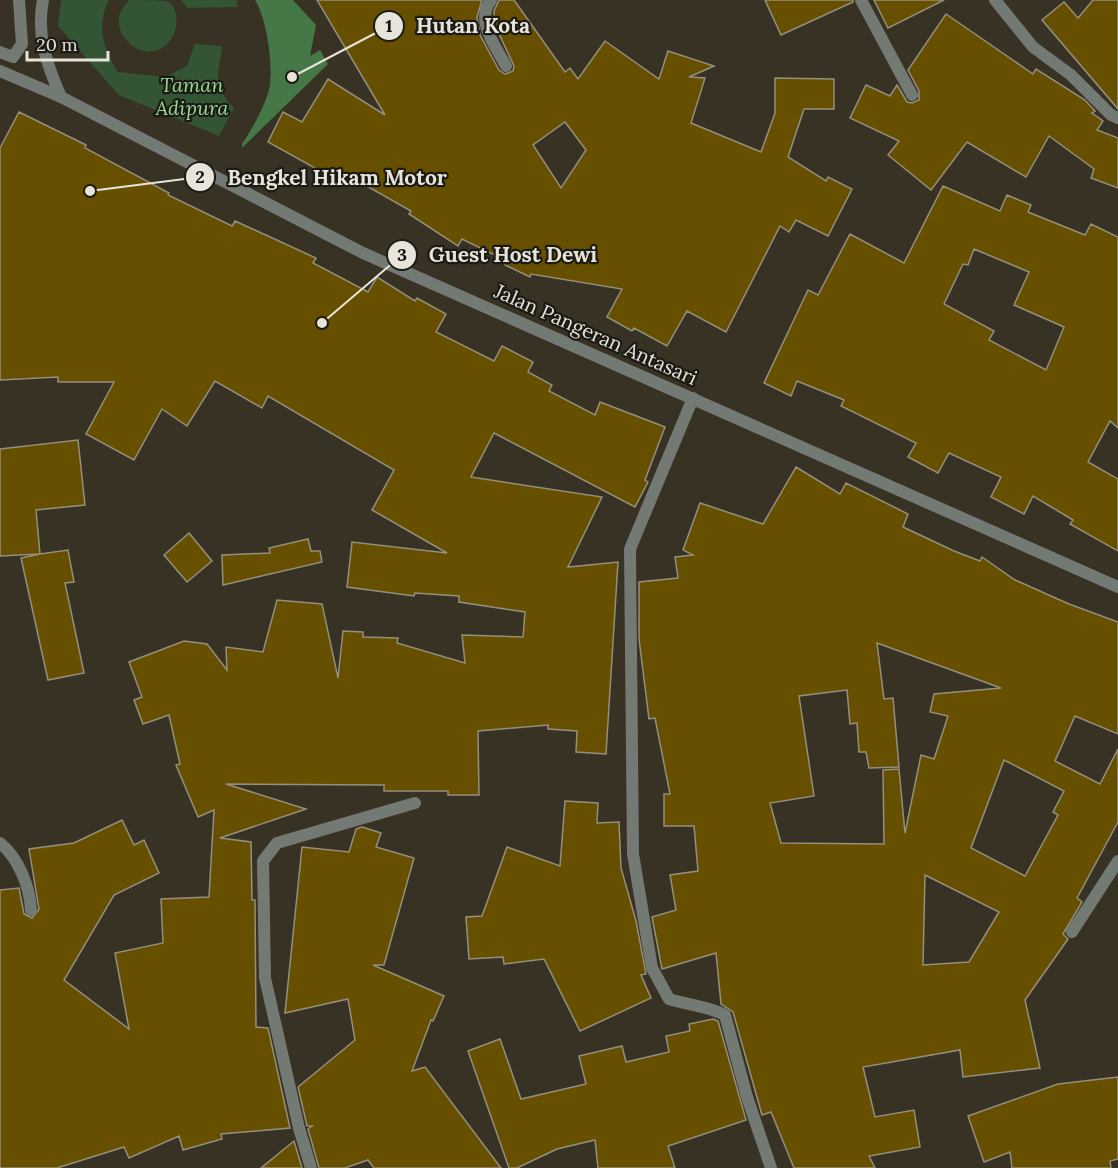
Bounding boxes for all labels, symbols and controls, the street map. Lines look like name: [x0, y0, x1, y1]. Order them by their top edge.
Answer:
callout: Hutan Kota: [374, 6, 542, 45]
text: Hutan Kota: [416, 12, 530, 39]
text: 1: [385, 14, 393, 37]
scale bar: [27, 24, 108, 62]
text: 20 m: [36, 33, 78, 56]
park label: Taman Adipura: [154, 72, 229, 120]
callout: Bengkel Hikam Motor: [185, 158, 459, 197]
text: Bengkel Hikam Motor: [227, 164, 447, 191]
text: 2: [195, 165, 205, 188]
callout: Guest Host Dewi: [387, 235, 610, 274]
text: Guest Host Dewi: [429, 241, 597, 268]
text: 3: [397, 243, 407, 266]
street label: Jalan Pangeran Antasari: [490, 278, 701, 390]

